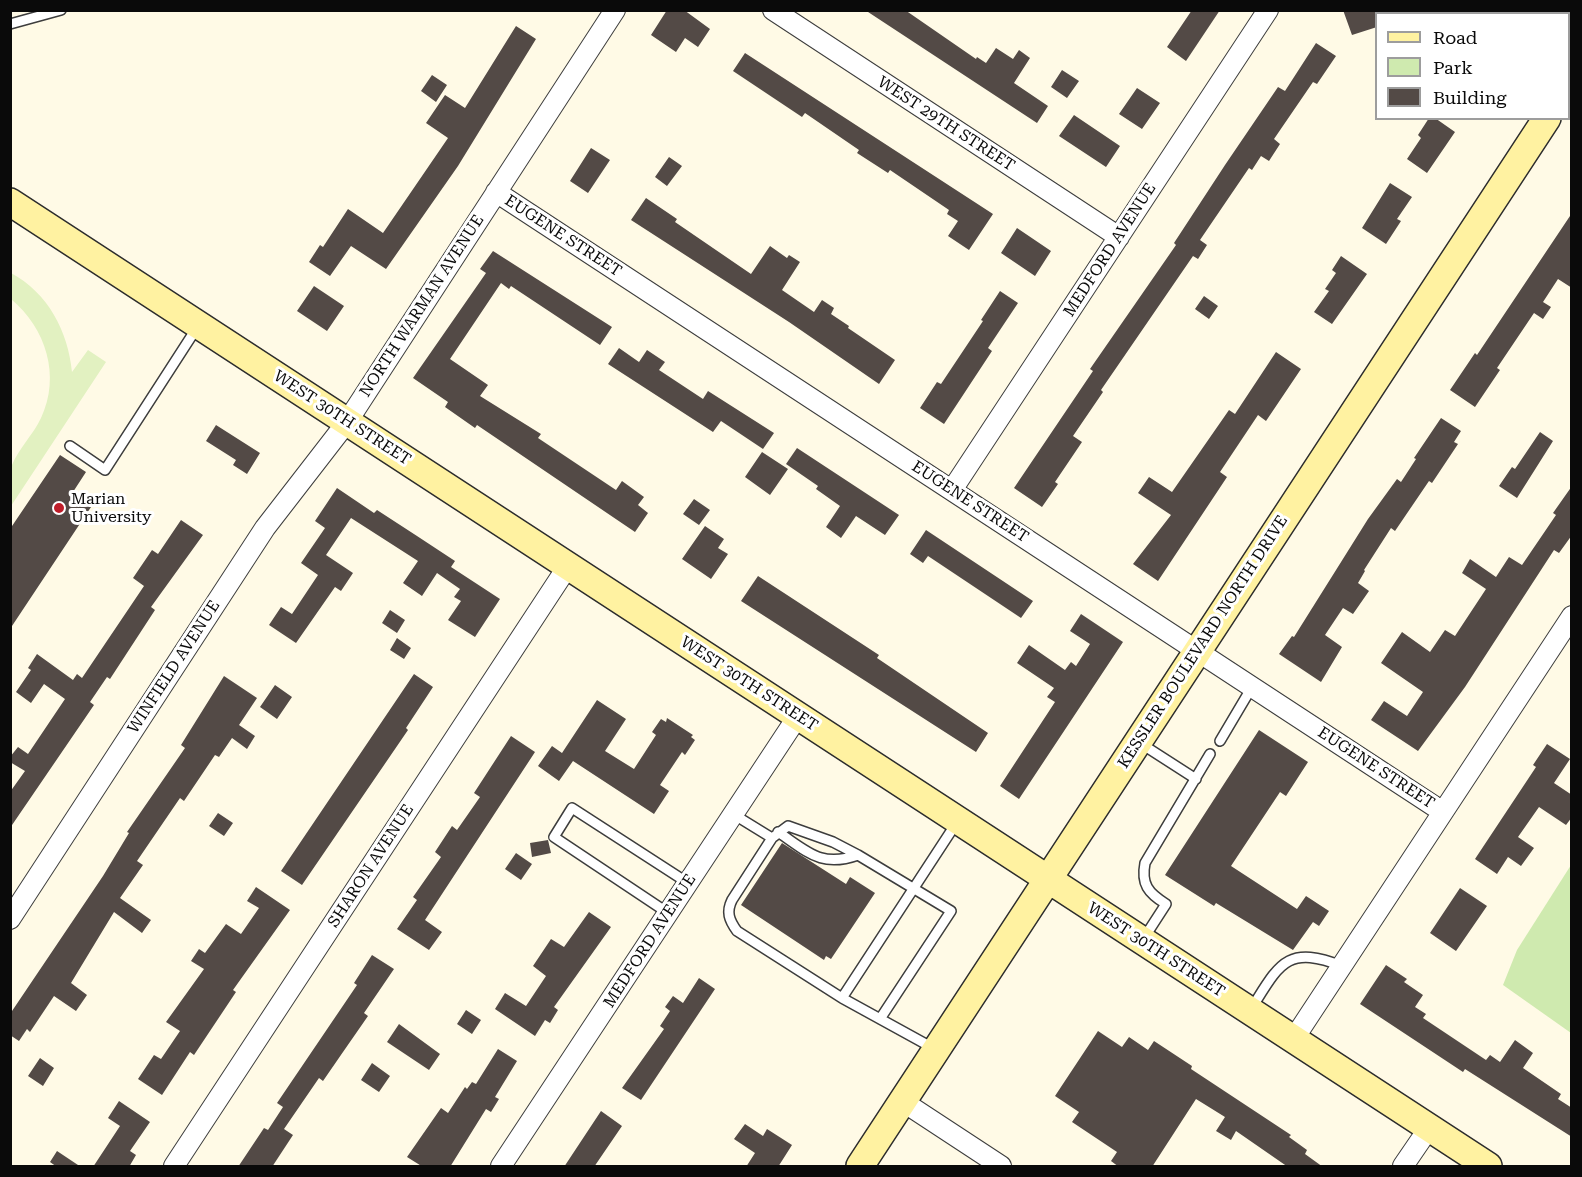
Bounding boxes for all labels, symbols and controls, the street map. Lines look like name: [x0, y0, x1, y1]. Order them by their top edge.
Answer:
legend: [1375, 12, 1570, 120]
text: Road: [1433, 27, 1477, 48]
text: Park: [1433, 57, 1473, 78]
street label: WEST 29TH STREET: [874, 72, 1018, 176]
text: Building: [1433, 87, 1507, 108]
street label: MEDFORD AVENUE: [1060, 180, 1160, 320]
street label: EUGENE STREET: [501, 191, 625, 281]
street label: NORTH WARMAN AVENUE: [356, 211, 488, 401]
street label: WEST 30TH STREET: [270, 366, 414, 470]
street label: EUGENE STREET: [908, 457, 1032, 547]
place label: Marian University: [71, 489, 152, 527]
marker: Marian University: [52, 501, 66, 515]
street label: KESSLER BOULEVARD NORTH DRIVE: [1114, 512, 1292, 772]
street label: WINFIELD AVENUE: [124, 597, 224, 737]
street label: WEST 30TH STREET: [677, 632, 821, 736]
street label: EUGENE STREET: [1314, 723, 1438, 813]
street label: SHARON AVENUE: [324, 801, 418, 931]
street label: MEDFORD AVENUE: [600, 871, 700, 1011]
street label: WEST 30TH STREET: [1084, 898, 1228, 1002]

